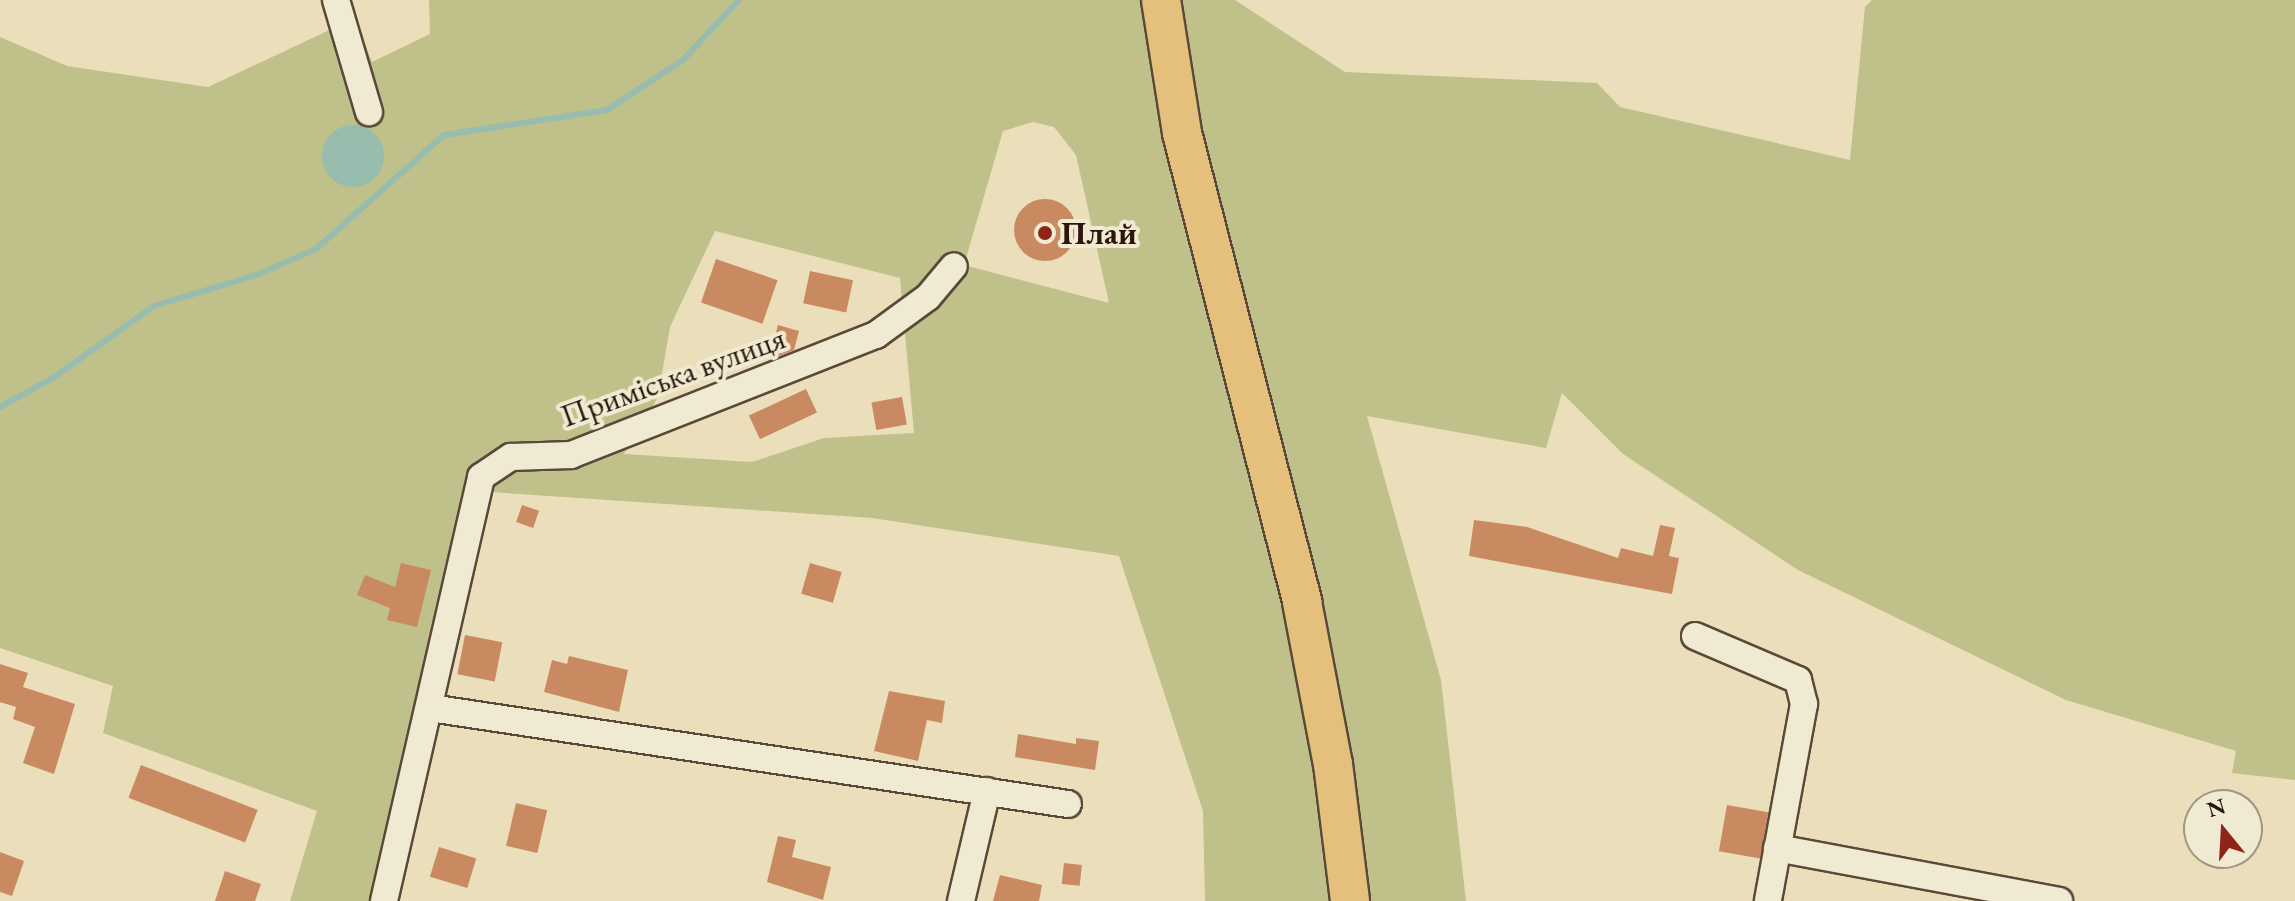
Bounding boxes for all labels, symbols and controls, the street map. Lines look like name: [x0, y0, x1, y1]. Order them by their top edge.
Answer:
place label: Плай: [1061, 214, 1137, 252]
marker: Плай: [1036, 224, 1054, 242]
street label: Приміська вулиця: [555, 319, 791, 435]
north arrow: [2183, 789, 2263, 869]
text: N: [2203, 791, 2229, 824]

